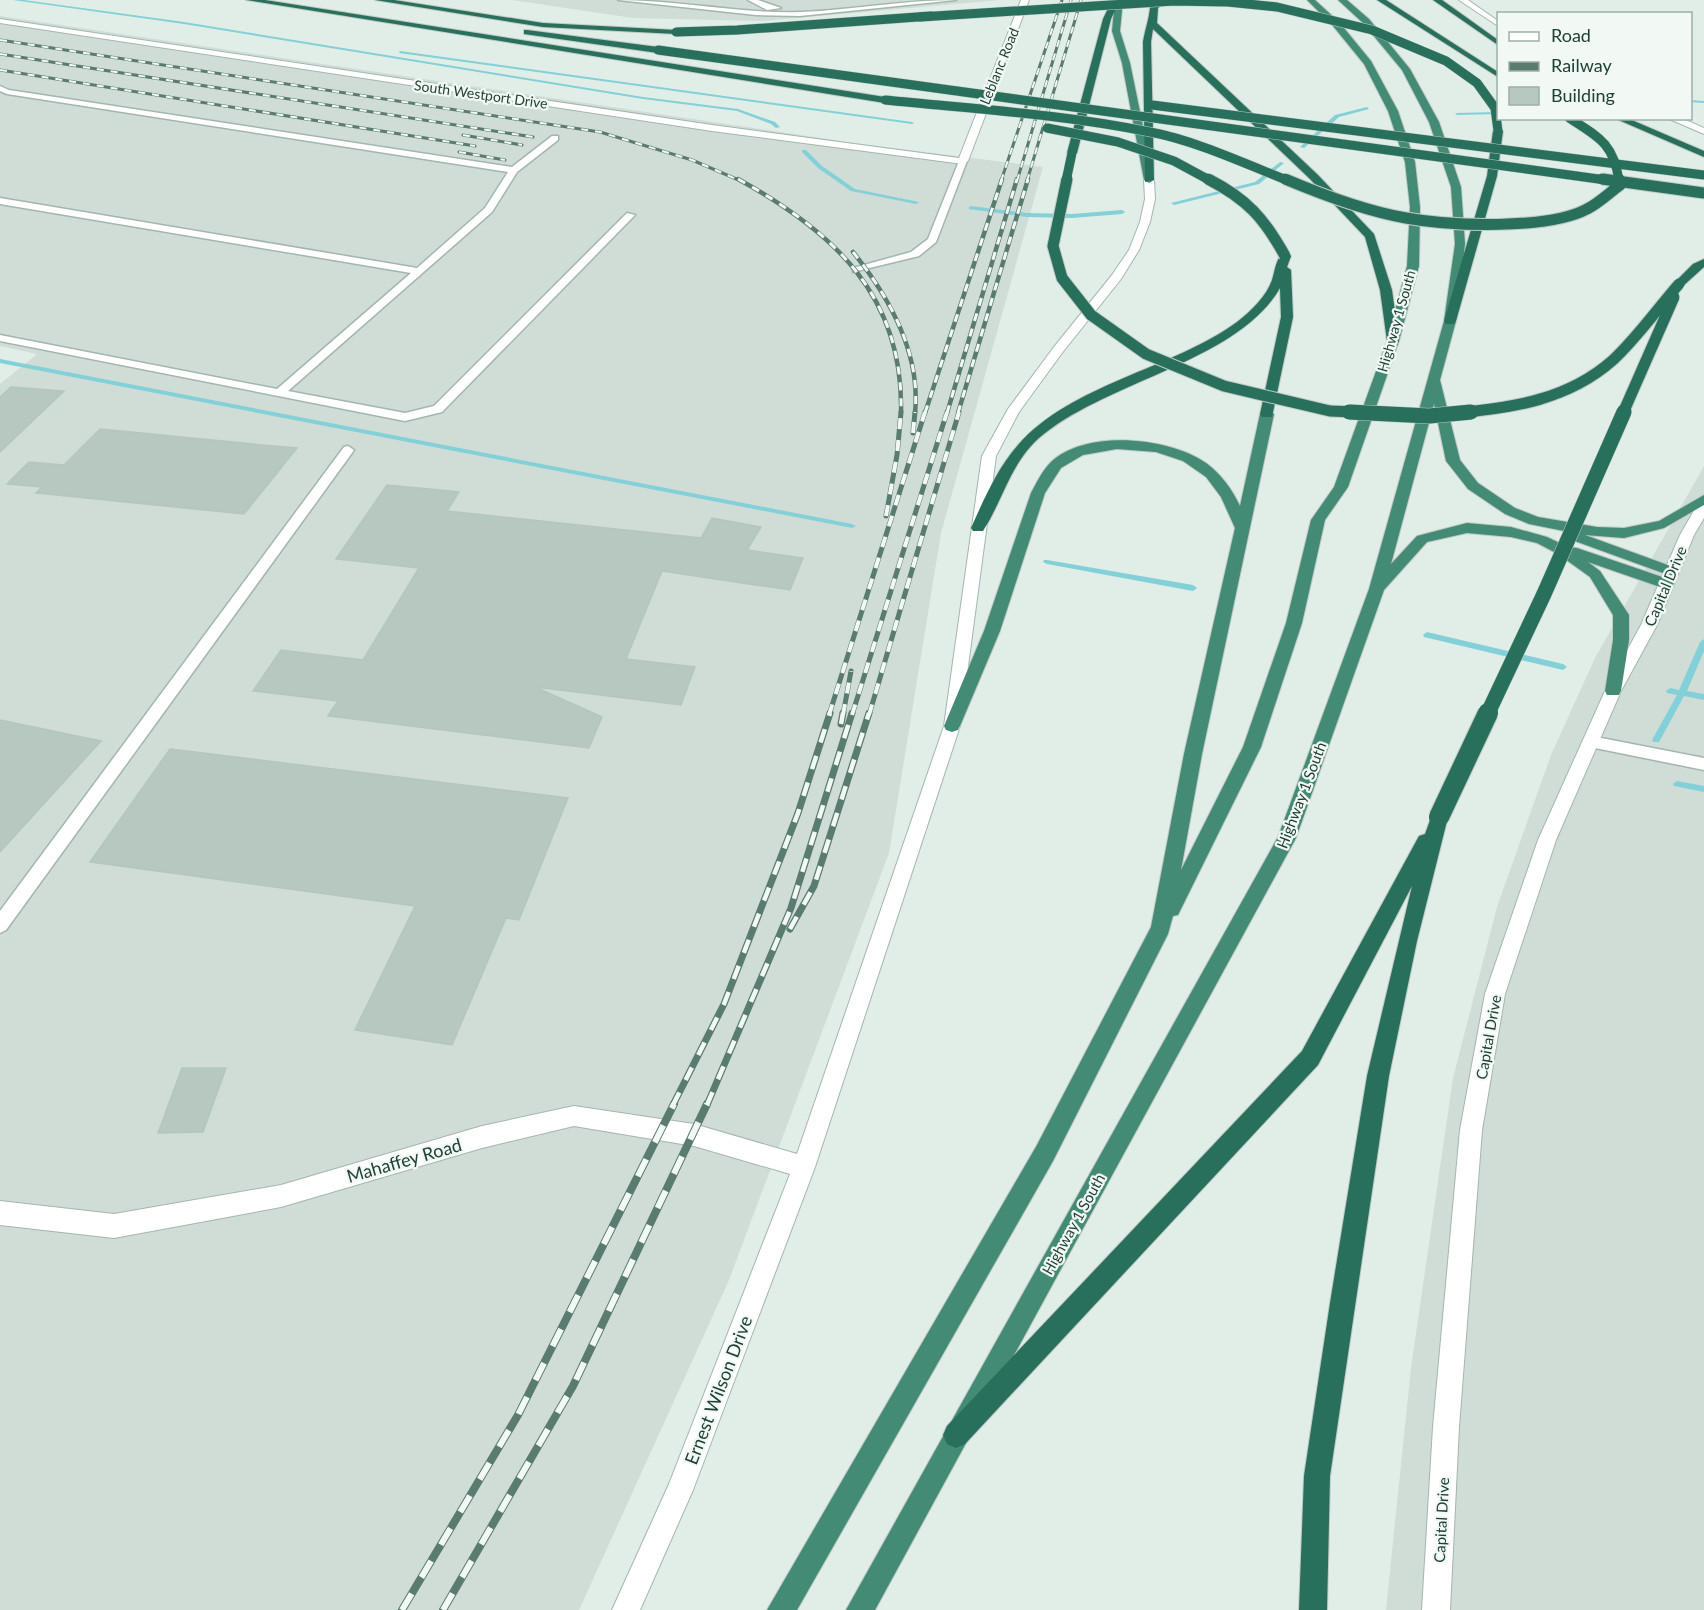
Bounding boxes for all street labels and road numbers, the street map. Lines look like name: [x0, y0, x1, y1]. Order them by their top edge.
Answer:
street label: Leblanc Road: [976, 25, 1022, 107]
street label: South Westport Drive: [413, 76, 549, 112]
street label: Highway 1 South: [1373, 268, 1419, 374]
street label: Capital Drive: [1640, 543, 1690, 629]
street label: Highway 1 South: [1272, 739, 1330, 851]
street label: Capital Drive: [1472, 993, 1504, 1081]
street label: Mahaffey Road: [344, 1133, 464, 1187]
street label: Highway 1 South: [1038, 1170, 1108, 1278]
street label: Ernest Wilson Drive: [679, 1313, 757, 1467]
street label: Capital Drive: [1430, 1477, 1452, 1563]

